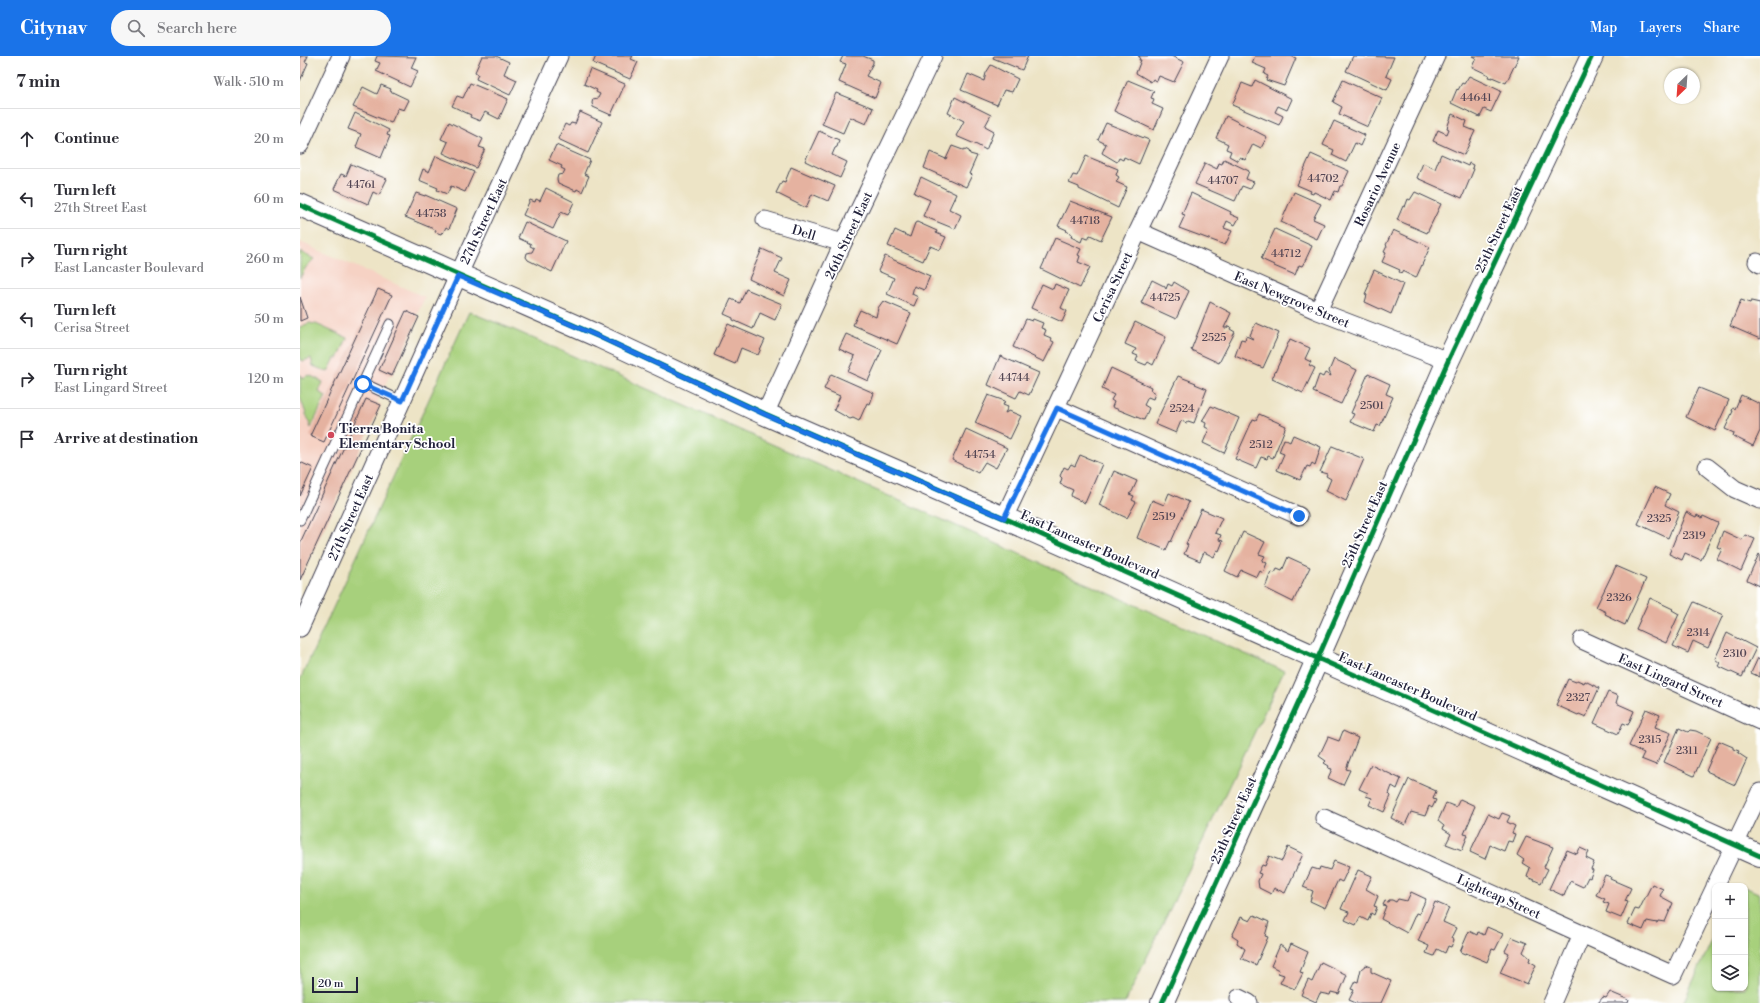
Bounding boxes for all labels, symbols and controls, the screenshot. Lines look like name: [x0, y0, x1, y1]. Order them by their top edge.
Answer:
search box: [111, 10, 391, 46]
text: Citynav: [20, 16, 87, 40]
icon: search: [125, 17, 147, 39]
text: Search here: [157, 19, 237, 38]
text: Map: [1590, 19, 1617, 37]
text: Layers: [1639, 19, 1682, 37]
text: Share: [1704, 19, 1740, 37]
north arrow: [1664, 68, 1700, 104]
text: 7 min: [16, 71, 60, 93]
text: Walk · 510 m: [213, 74, 284, 90]
house number: 44641: [1460, 91, 1492, 105]
icon: ahead: [16, 128, 38, 150]
text: Continue: [54, 129, 119, 148]
text: 20 m: [254, 131, 284, 147]
street label: Rosario Avenue: [1351, 139, 1405, 229]
house number: 44702: [1307, 172, 1339, 186]
house number: 44707: [1208, 174, 1239, 188]
street label: 27th Street East: [457, 176, 511, 267]
house number: 44761: [346, 178, 376, 192]
text: Turn left: [54, 181, 116, 200]
street label: 25th Street East: [1472, 183, 1526, 275]
icon: left: [16, 188, 38, 210]
street label: 26th Street East: [822, 189, 876, 282]
text: 60 m: [253, 191, 284, 207]
text: 27th Street East: [54, 200, 147, 216]
house number: 44758: [416, 207, 447, 221]
house number: 44718: [1070, 214, 1100, 228]
street label: Dell: [790, 222, 818, 244]
text: Turn right: [54, 241, 128, 260]
house number: 44712: [1271, 247, 1301, 261]
icon: right: [16, 248, 38, 270]
street label: Cerisa Street: [1090, 249, 1136, 325]
text: 260 m: [246, 251, 284, 267]
text: East Lancaster Boulevard: [54, 260, 204, 276]
street label: East Newgrove Street: [1231, 268, 1352, 332]
house number: 44725: [1150, 291, 1180, 305]
text: Turn left: [54, 301, 116, 320]
icon: left: [16, 308, 38, 330]
text: 50 m: [254, 311, 284, 327]
text: Cerisa Street: [54, 320, 130, 336]
house number: 2525: [1202, 331, 1226, 345]
text: Turn right: [54, 361, 128, 380]
icon: right: [16, 368, 38, 390]
text: 120 m: [248, 371, 284, 387]
house number: 44744: [998, 371, 1030, 385]
route start: [354, 375, 372, 393]
text: East Lingard Street: [54, 380, 167, 396]
house number: 2501: [1360, 399, 1384, 413]
house number: 2524: [1169, 402, 1195, 416]
place label: Tierra Bonita Elementary School: [339, 421, 456, 452]
icon: arrive: [16, 428, 38, 450]
text: Arrive at destination: [54, 429, 198, 448]
marker: Tierra Bonita Elementary School: [326, 430, 336, 440]
house number: 2512: [1249, 438, 1273, 452]
house number: 44754: [964, 448, 996, 462]
street label: 27th Street East: [325, 471, 377, 563]
street label: 25th Street East: [1339, 478, 1391, 570]
street label: East Lancaster Boulevard: [1018, 507, 1162, 583]
route end: [1290, 507, 1308, 525]
house number: 2519: [1152, 510, 1176, 524]
house number: 2325: [1647, 512, 1671, 526]
house number: 2319: [1682, 529, 1706, 543]
house number: 2326: [1606, 591, 1632, 605]
house number: 2314: [1687, 626, 1710, 640]
house number: 2310: [1723, 647, 1747, 661]
street label: East Lancaster Boulevard: [1336, 649, 1480, 725]
street label: East Lingard Street: [1616, 651, 1726, 711]
house number: 2327: [1566, 691, 1591, 705]
house number: 2315: [1639, 733, 1661, 747]
house number: 2311: [1676, 744, 1698, 758]
street label: 25th Street East: [1208, 774, 1260, 866]
street label: Lightcap Street: [1454, 871, 1544, 923]
map controls: [1712, 883, 1748, 991]
button: +: [1712, 883, 1748, 919]
button: −: [1712, 919, 1748, 955]
button: layers: [1712, 955, 1748, 991]
scale bar: [312, 975, 358, 994]
text: 20 m: [318, 977, 343, 991]

